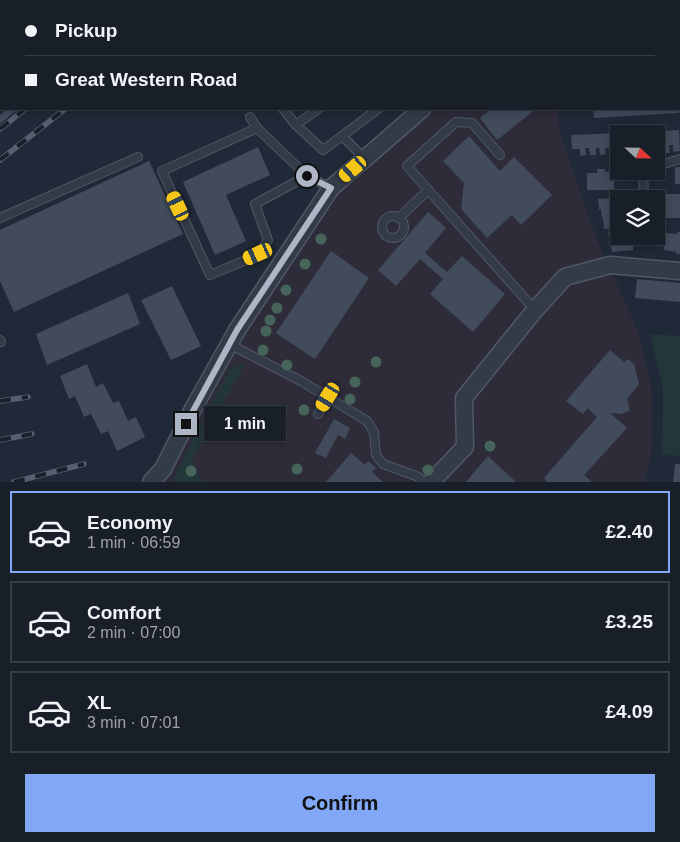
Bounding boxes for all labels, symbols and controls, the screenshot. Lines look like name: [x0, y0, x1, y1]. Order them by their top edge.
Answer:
text: Pickup: [55, 20, 117, 41]
text: Great Western Road: [55, 69, 237, 90]
north arrow: [610, 125, 665, 180]
map controls: [610, 125, 665, 245]
car: [336, 153, 369, 185]
route start: [296, 165, 318, 187]
car: [164, 189, 191, 223]
button: layers: [610, 190, 665, 245]
car: [241, 241, 274, 267]
car: [313, 380, 342, 414]
callout: 1 min: [204, 406, 286, 442]
route end: [175, 413, 197, 435]
text: 1 min: [224, 415, 266, 432]
icon: car: [27, 510, 72, 555]
text: Economy: [87, 512, 173, 533]
text: £2.40: [605, 521, 653, 542]
text: 1 min · 06:59: [87, 534, 180, 551]
icon: car: [27, 600, 72, 645]
text: Comfort: [87, 602, 161, 623]
text: £3.25: [605, 611, 653, 632]
text: 2 min · 07:00: [87, 624, 180, 641]
icon: car: [27, 690, 72, 735]
text: XL: [87, 692, 111, 713]
text: £4.09: [605, 701, 653, 722]
text: 3 min · 07:01: [87, 714, 180, 731]
button: Confirm: [25, 774, 655, 832]

